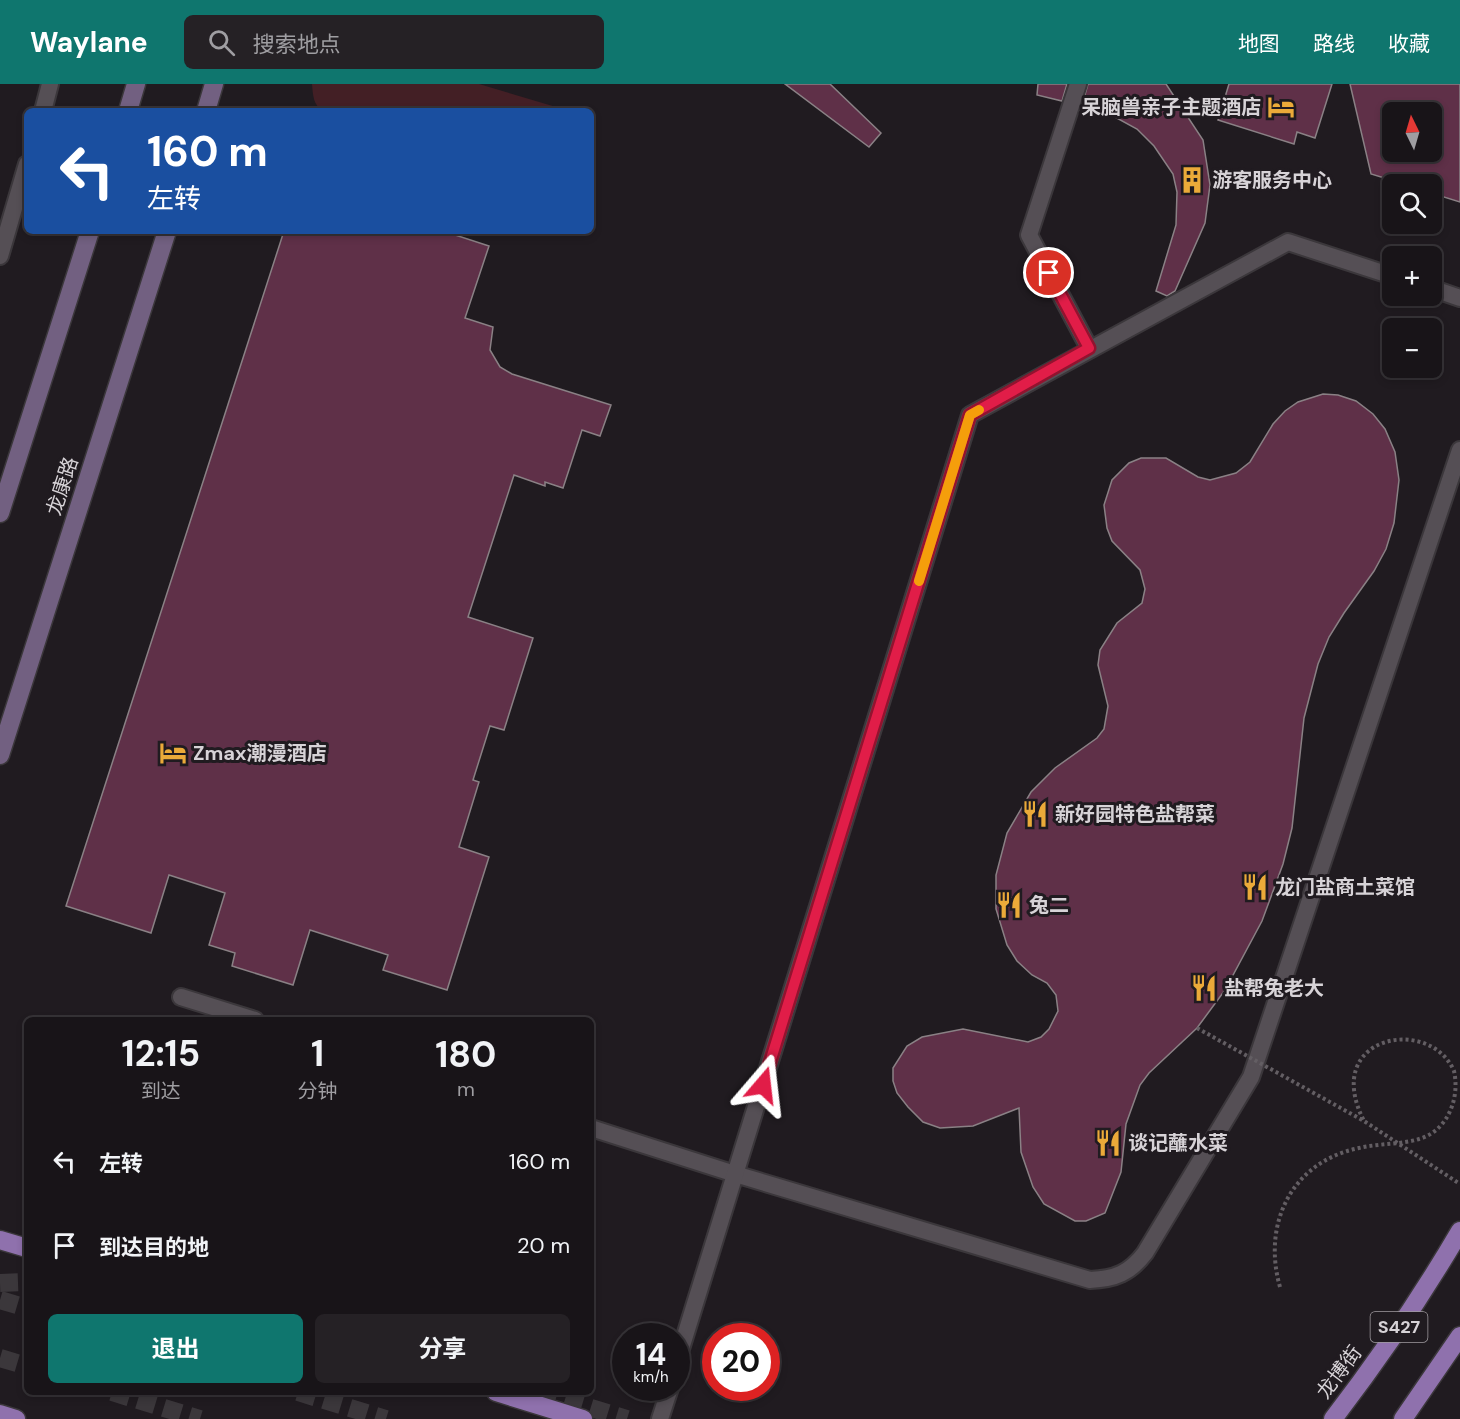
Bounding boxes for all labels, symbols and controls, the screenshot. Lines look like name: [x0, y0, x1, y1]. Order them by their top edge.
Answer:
search box: [184, 15, 604, 69]
text: Waylane: [30, 24, 148, 61]
icon: search: [205, 26, 238, 59]
text: 搜索地点: [253, 30, 341, 59]
text: 地图: [1238, 30, 1280, 58]
text: 路线: [1313, 30, 1355, 58]
text: 收藏: [1388, 30, 1430, 58]
hotel icon: 呆脑兽亲子主题酒店: [1266, 92, 1296, 122]
place label: 呆脑兽亲子主题酒店: [1081, 94, 1261, 120]
north arrow: [1382, 102, 1442, 162]
map controls: [1382, 102, 1442, 378]
text: 160 m: [147, 124, 268, 179]
icon: left: [48, 132, 126, 210]
building icon: 游客服务中心: [1177, 165, 1207, 195]
place label: 游客服务中心: [1212, 167, 1332, 193]
button: search: [1382, 174, 1442, 234]
text: 左转: [147, 181, 201, 216]
button: +: [1382, 246, 1442, 306]
pin: [1023, 247, 1074, 298]
icon: arrive: [1032, 256, 1065, 289]
button: −: [1382, 318, 1442, 378]
street label: 龙康路: [40, 453, 84, 519]
hotel icon: Zmax潮漫酒店: [158, 738, 188, 768]
place label: Zmax潮漫酒店: [193, 740, 327, 766]
restaurant icon: 新好园特色盐帮菜: [1020, 799, 1050, 829]
place label: 新好园特色盐帮菜: [1055, 801, 1215, 827]
restaurant icon: 龙门盐商土菜馆: [1240, 872, 1270, 902]
place label: 龙门盐商土菜馆: [1275, 874, 1415, 900]
restaurant icon: 兔二: [994, 890, 1024, 920]
place label: 兔二: [1029, 892, 1069, 918]
restaurant icon: 盐帮兔老大: [1189, 973, 1219, 1003]
place label: 盐帮兔老大: [1224, 975, 1324, 1001]
text: 12:15: [122, 1030, 200, 1077]
text: 1: [311, 1030, 324, 1077]
text: 180: [435, 1031, 496, 1078]
position arrow: [731, 1053, 795, 1117]
text: m: [457, 1076, 475, 1102]
text: 到达: [141, 1078, 181, 1104]
text: 分钟: [298, 1078, 338, 1104]
restaurant icon: 谈记蘸水菜: [1093, 1128, 1123, 1158]
place label: 谈记蘸水菜: [1128, 1130, 1228, 1156]
icon: left: [48, 1145, 81, 1178]
text: 160 m: [509, 1147, 570, 1176]
text: 左转: [99, 1149, 143, 1178]
icon: arrive: [48, 1229, 81, 1262]
text: 20 m: [517, 1231, 570, 1260]
text: 到达目的地: [99, 1233, 209, 1262]
road number: S427: [1370, 1312, 1428, 1342]
button: 退出: [48, 1314, 303, 1383]
button: 分享: [315, 1314, 570, 1383]
speed limit sign: 20: [702, 1323, 780, 1401]
text: 14: [636, 1335, 666, 1374]
street label: 龙博街: [1311, 1340, 1367, 1404]
text: km/h: [633, 1367, 669, 1387]

